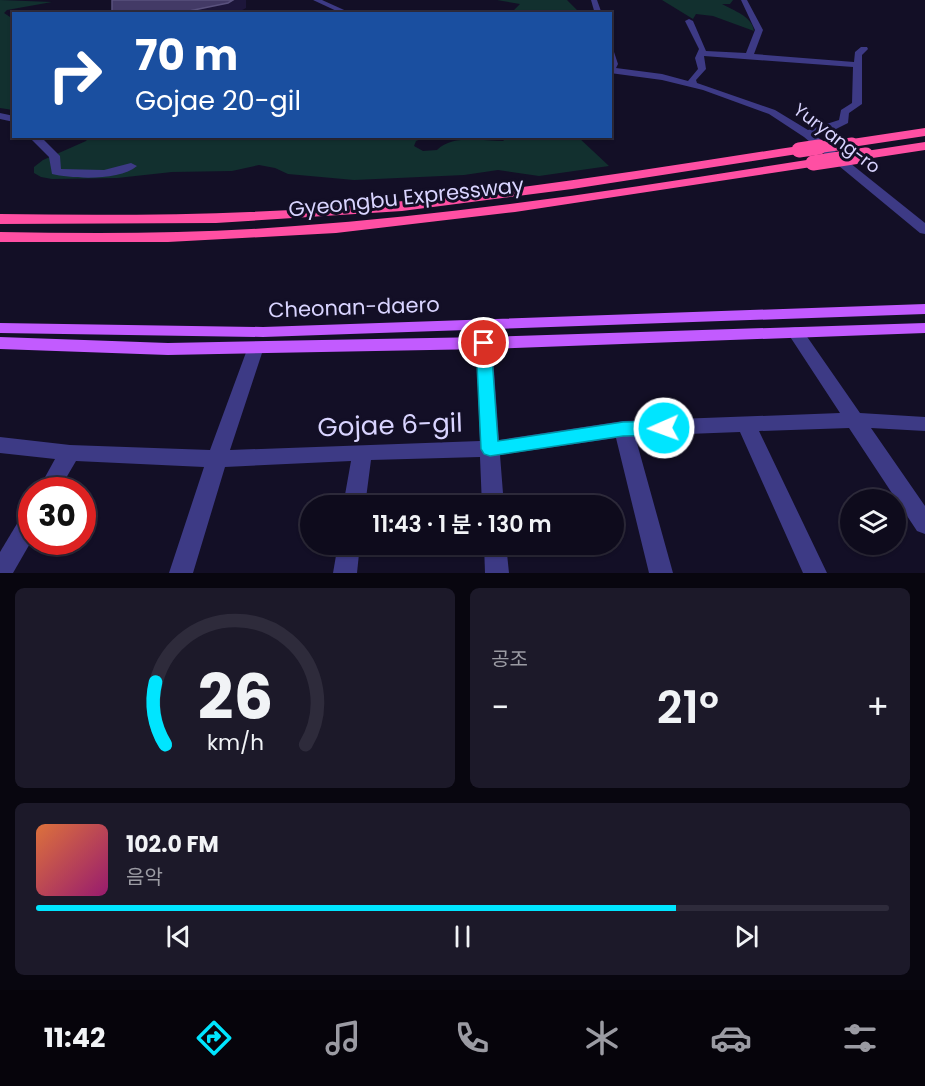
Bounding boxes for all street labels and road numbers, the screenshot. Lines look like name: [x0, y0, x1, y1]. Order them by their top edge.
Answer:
street label: Yuryang-ro: [788, 97, 886, 179]
street label: Gyeongbu Expressway: [287, 170, 525, 224]
street label: Cheonan-daero: [268, 290, 440, 324]
street label: Gojae 6-gil: [317, 404, 463, 446]

